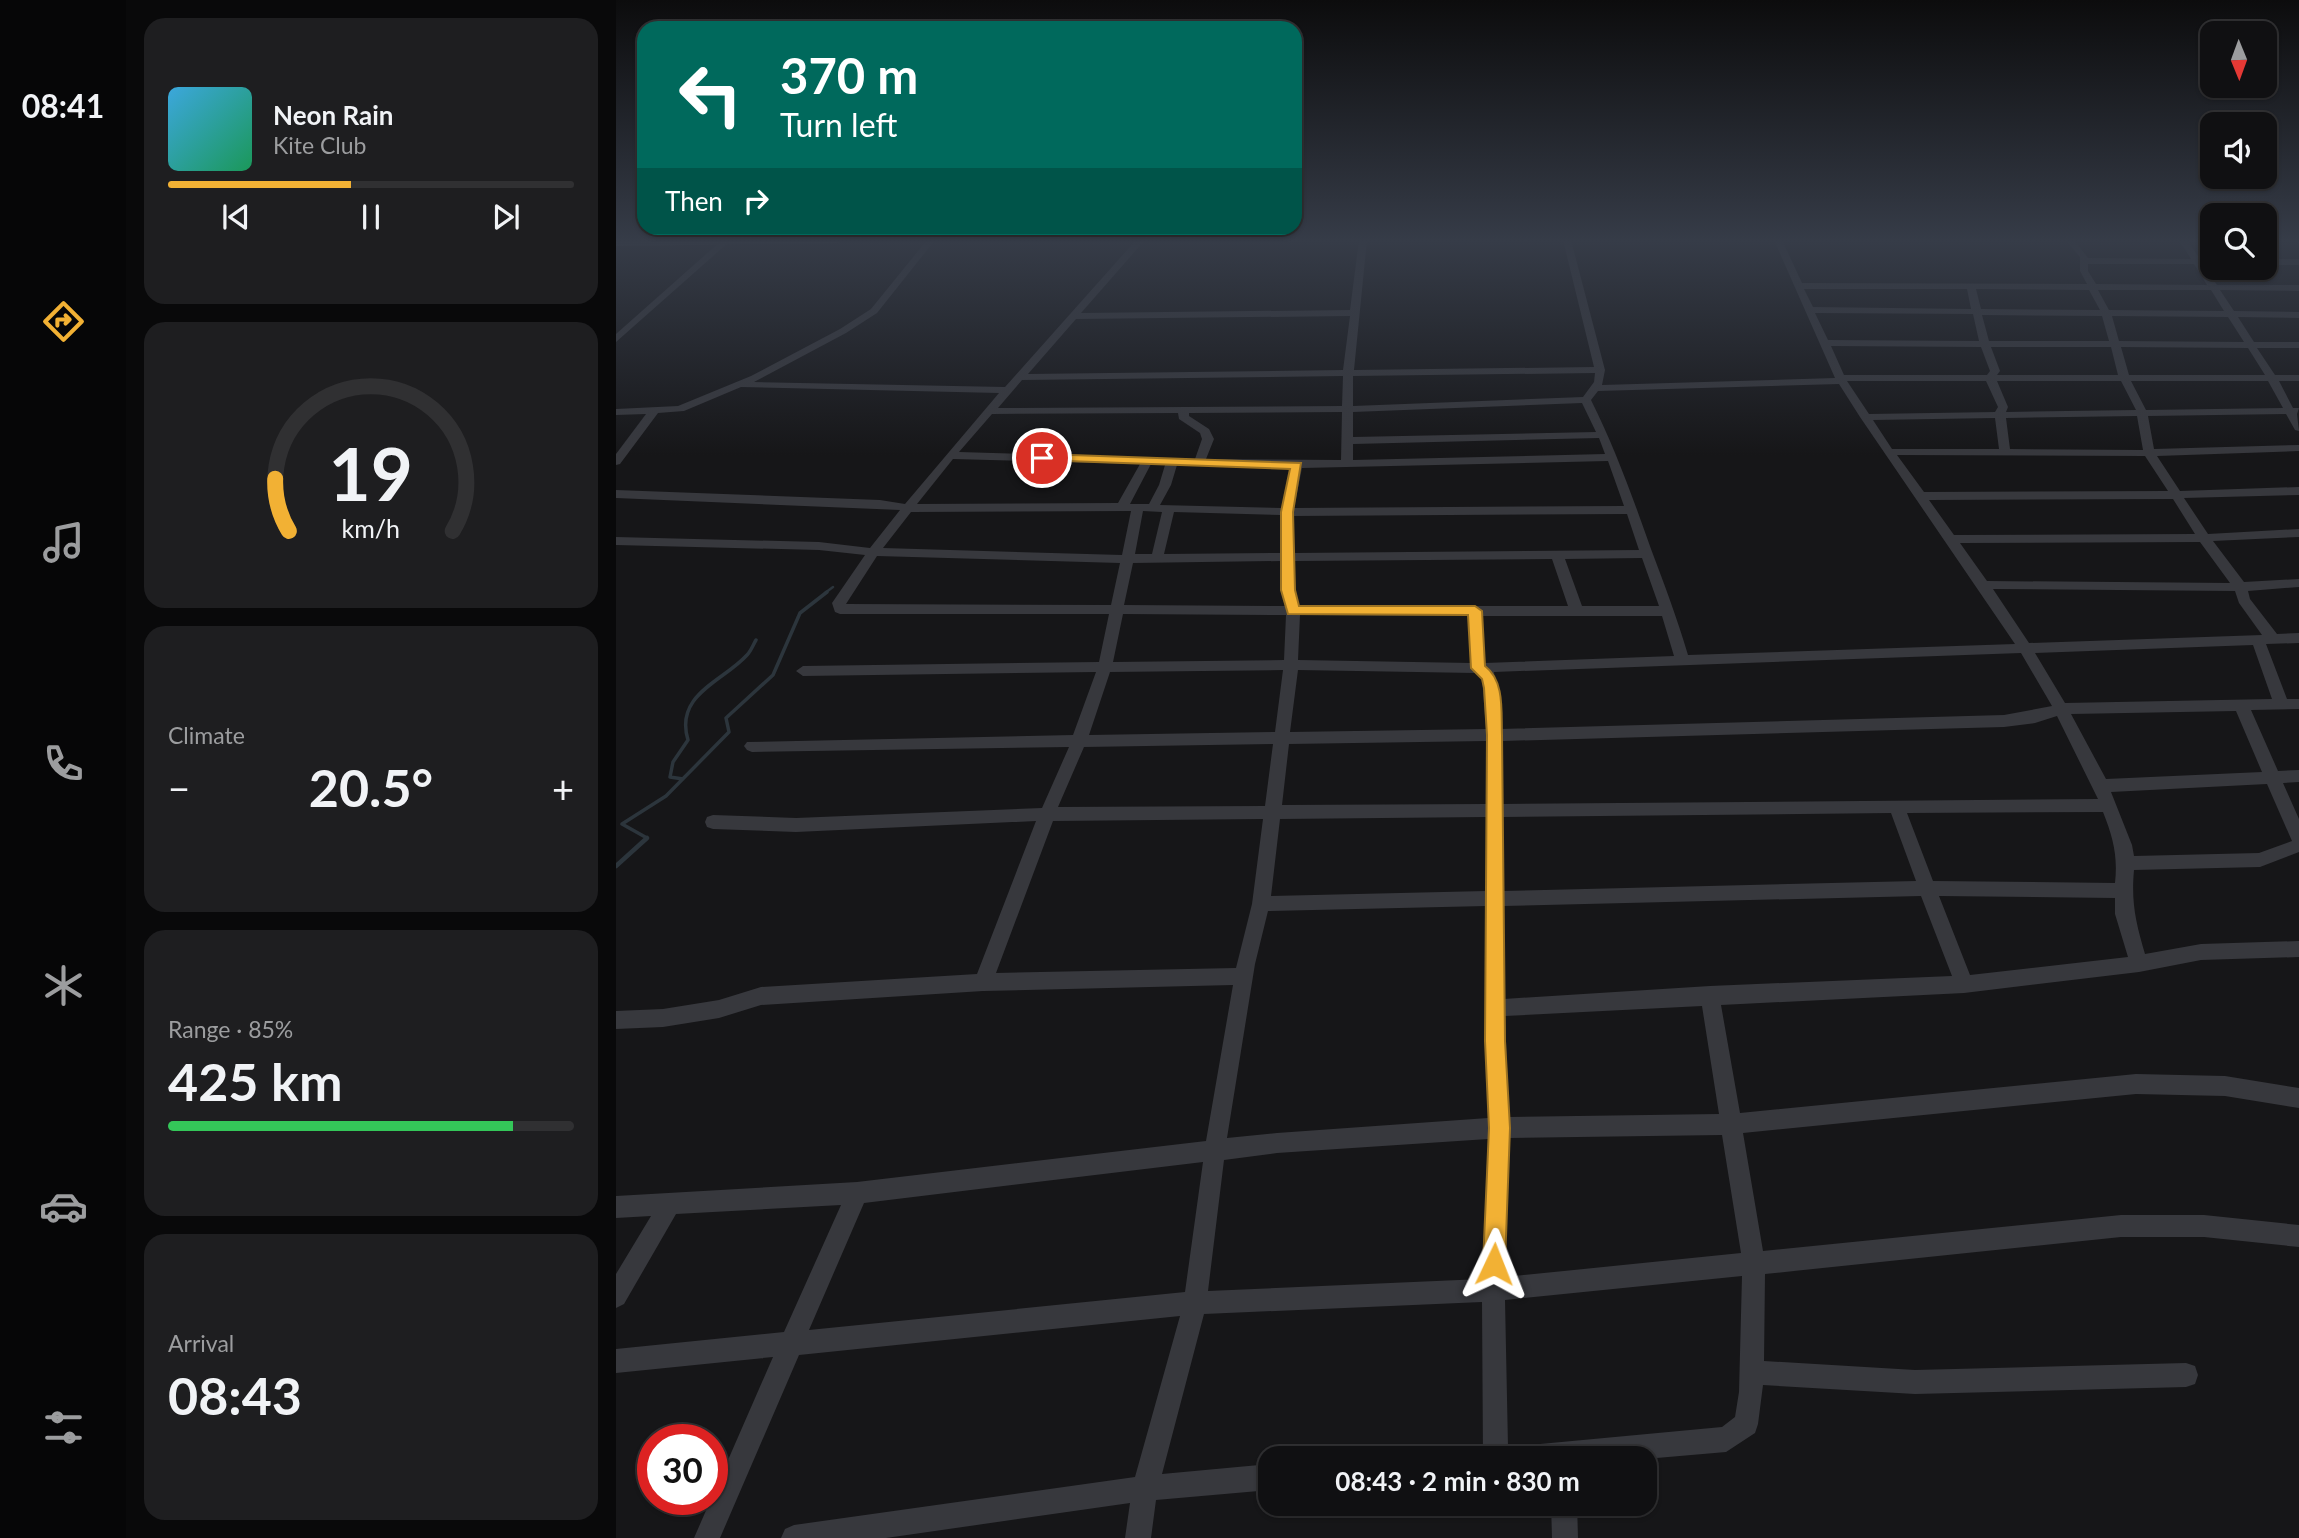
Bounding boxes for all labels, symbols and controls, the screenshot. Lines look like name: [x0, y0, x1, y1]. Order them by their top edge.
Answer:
north arrow: [2200, 21, 2277, 98]
map controls: [2200, 21, 2277, 280]
text: 370 m: [780, 46, 918, 104]
icon: left: [665, 49, 756, 140]
text: 08:41: [22, 86, 104, 125]
text: Neon Rain: [273, 99, 393, 131]
text: Turn left: [780, 105, 897, 144]
button: sound: [2200, 112, 2277, 189]
text: Kite Club: [273, 131, 366, 159]
icon: right: [737, 182, 775, 220]
text: Then: [665, 185, 723, 217]
icon: previous: [217, 198, 255, 236]
icon: pause: [352, 198, 390, 236]
icon: next: [487, 198, 525, 236]
button: search: [2200, 203, 2277, 280]
icon: directions: [39, 297, 88, 346]
pin: [1012, 428, 1072, 488]
text: 19: [329, 429, 413, 517]
icon: arrive: [1023, 439, 1061, 477]
text: km/h: [342, 513, 400, 543]
icon: music: [39, 518, 88, 567]
text: Climate: [168, 721, 245, 749]
icon: phone: [39, 739, 88, 788]
text: 20.5°: [309, 756, 433, 818]
text: −: [168, 765, 190, 811]
text: +: [552, 765, 574, 811]
icon: climate: [39, 961, 88, 1010]
text: Range · 85%: [168, 1015, 293, 1043]
text: 425 km: [168, 1050, 342, 1112]
icon: car: [39, 1182, 88, 1231]
position arrow: [1457, 1227, 1531, 1301]
text: Arrival: [168, 1329, 234, 1357]
text: 08:43: [168, 1364, 302, 1426]
icon: filters: [39, 1403, 88, 1452]
speed limit sign: 30: [637, 1424, 728, 1515]
text: 08:43 · 2 min · 830 m: [1335, 1465, 1580, 1497]

